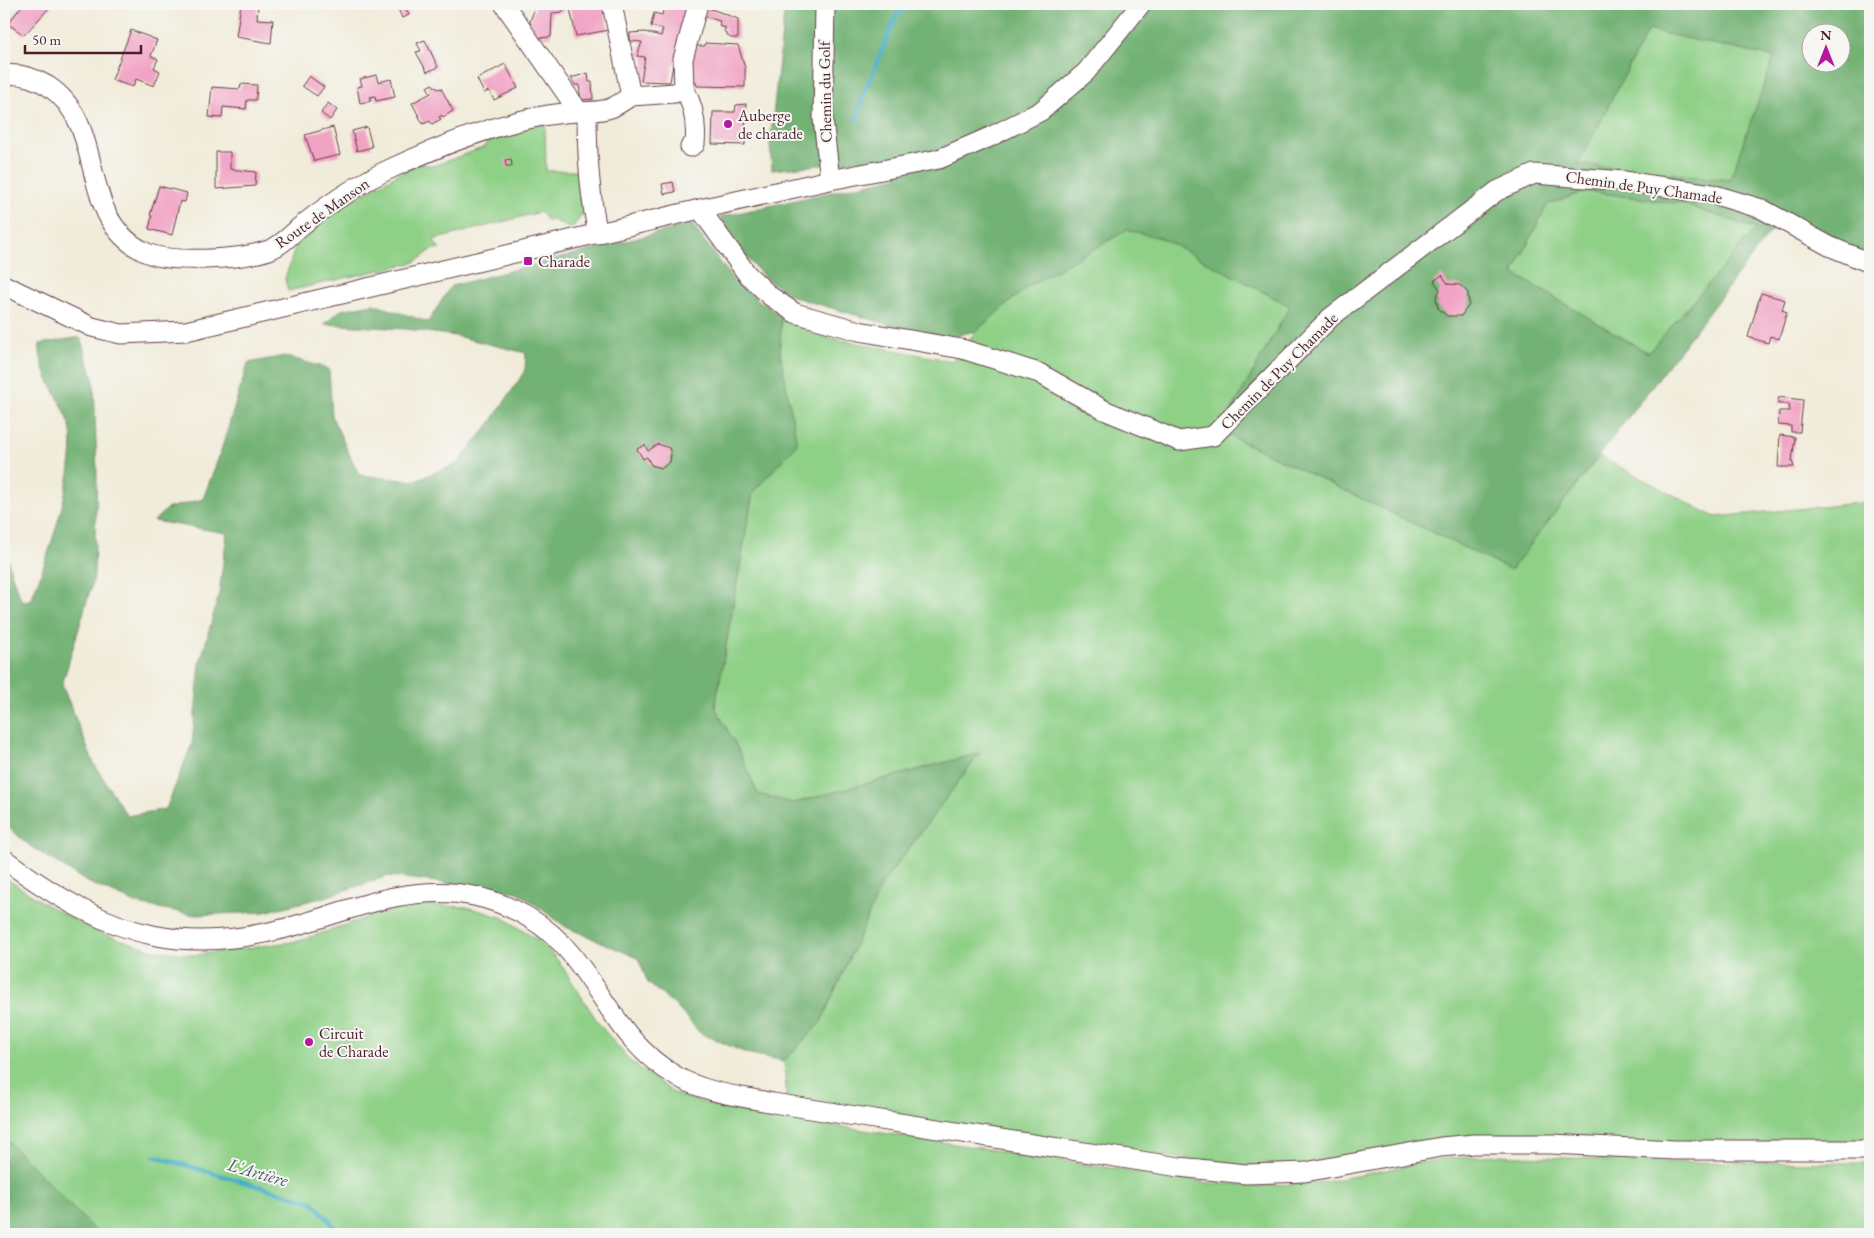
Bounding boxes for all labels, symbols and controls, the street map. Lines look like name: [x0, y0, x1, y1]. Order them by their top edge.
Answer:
scale bar: [25, 22, 141, 54]
north arrow: [1802, 22, 1852, 72]
text: N: [1820, 26, 1832, 44]
text: 50 m: [32, 30, 61, 49]
street label: Chemin du Golf: [814, 39, 836, 143]
place label: Auberge de charade: [737, 105, 803, 144]
marker: Auberge de charade: [722, 118, 734, 130]
street label: Chemin de Puy Chamade: [1564, 166, 1724, 208]
street label: Route de Manson: [271, 172, 374, 253]
place label: Charade: [538, 251, 590, 272]
marker: Charade: [522, 255, 534, 267]
street label: Chemin de Puy Chamade: [1216, 308, 1342, 434]
place label: Circuit de Charade: [319, 1023, 389, 1062]
marker: Circuit de Charade: [303, 1036, 315, 1048]
water label: L'Artière: [224, 1152, 292, 1192]

